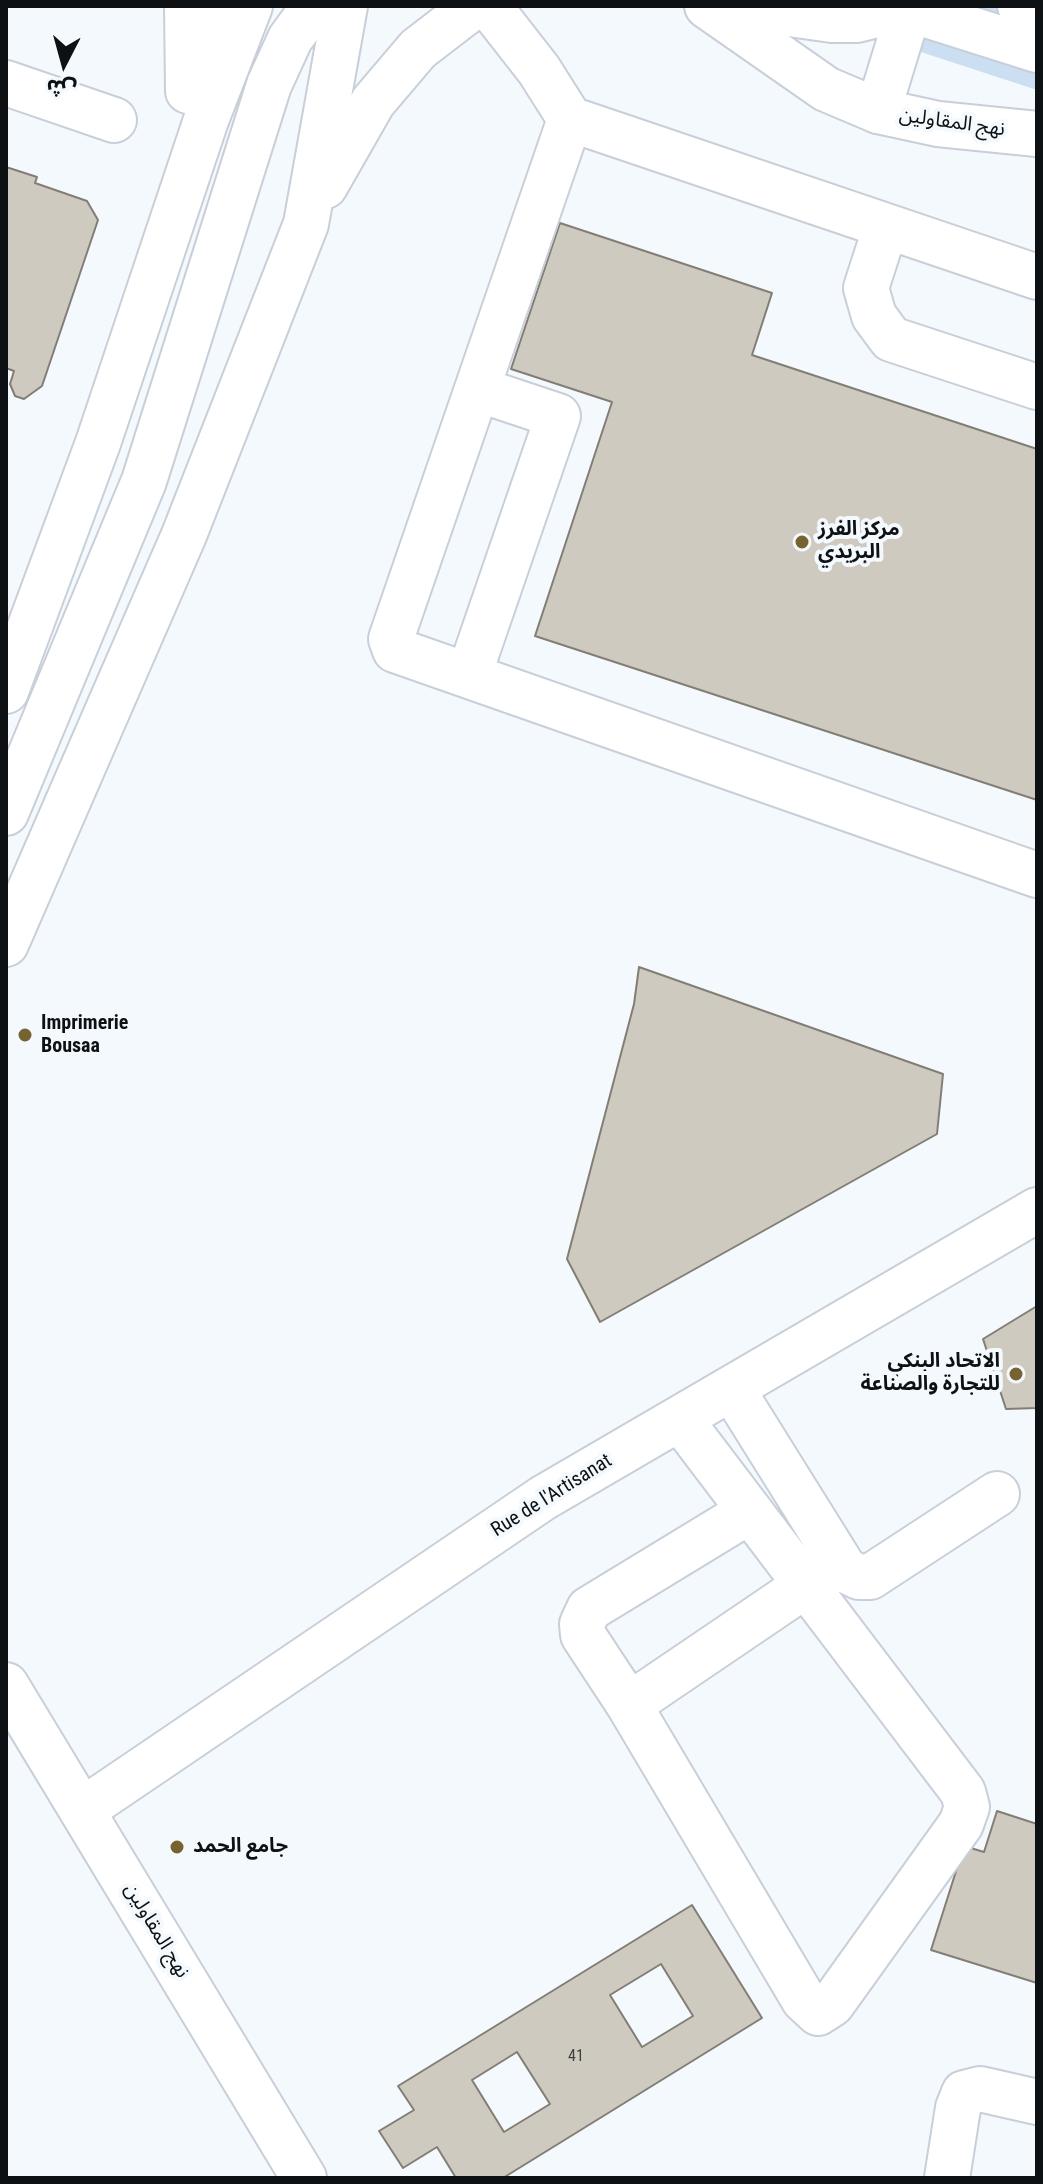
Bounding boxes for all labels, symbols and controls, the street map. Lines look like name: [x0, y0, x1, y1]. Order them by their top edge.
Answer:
north arrow: [24, 24, 104, 104]
text: ش: [45, 74, 78, 102]
street label: نهج المقاولين: [898, 104, 1006, 142]
place label: مركز الفرز البريدي: [818, 518, 900, 565]
marker: مركز الفرز البريدي: [793, 533, 811, 551]
place label: Imprimerie Bousaa: [41, 1012, 128, 1059]
marker: Imprimerie Bousaa: [16, 1026, 34, 1044]
place label: الاتحاد البنكي للتجارة والصناعة: [860, 1350, 1000, 1397]
marker: الاتحاد البنكي للتجارة والصناعة: [1007, 1365, 1025, 1383]
street label: Rue de l'Artisanat: [487, 1449, 617, 1543]
place label: جامع الحمد: [193, 1835, 288, 1859]
marker: جامع الحمد: [168, 1838, 186, 1856]
street label: نهج المقاولين: [118, 1879, 194, 1983]
house number: 41: [568, 2047, 584, 2067]

